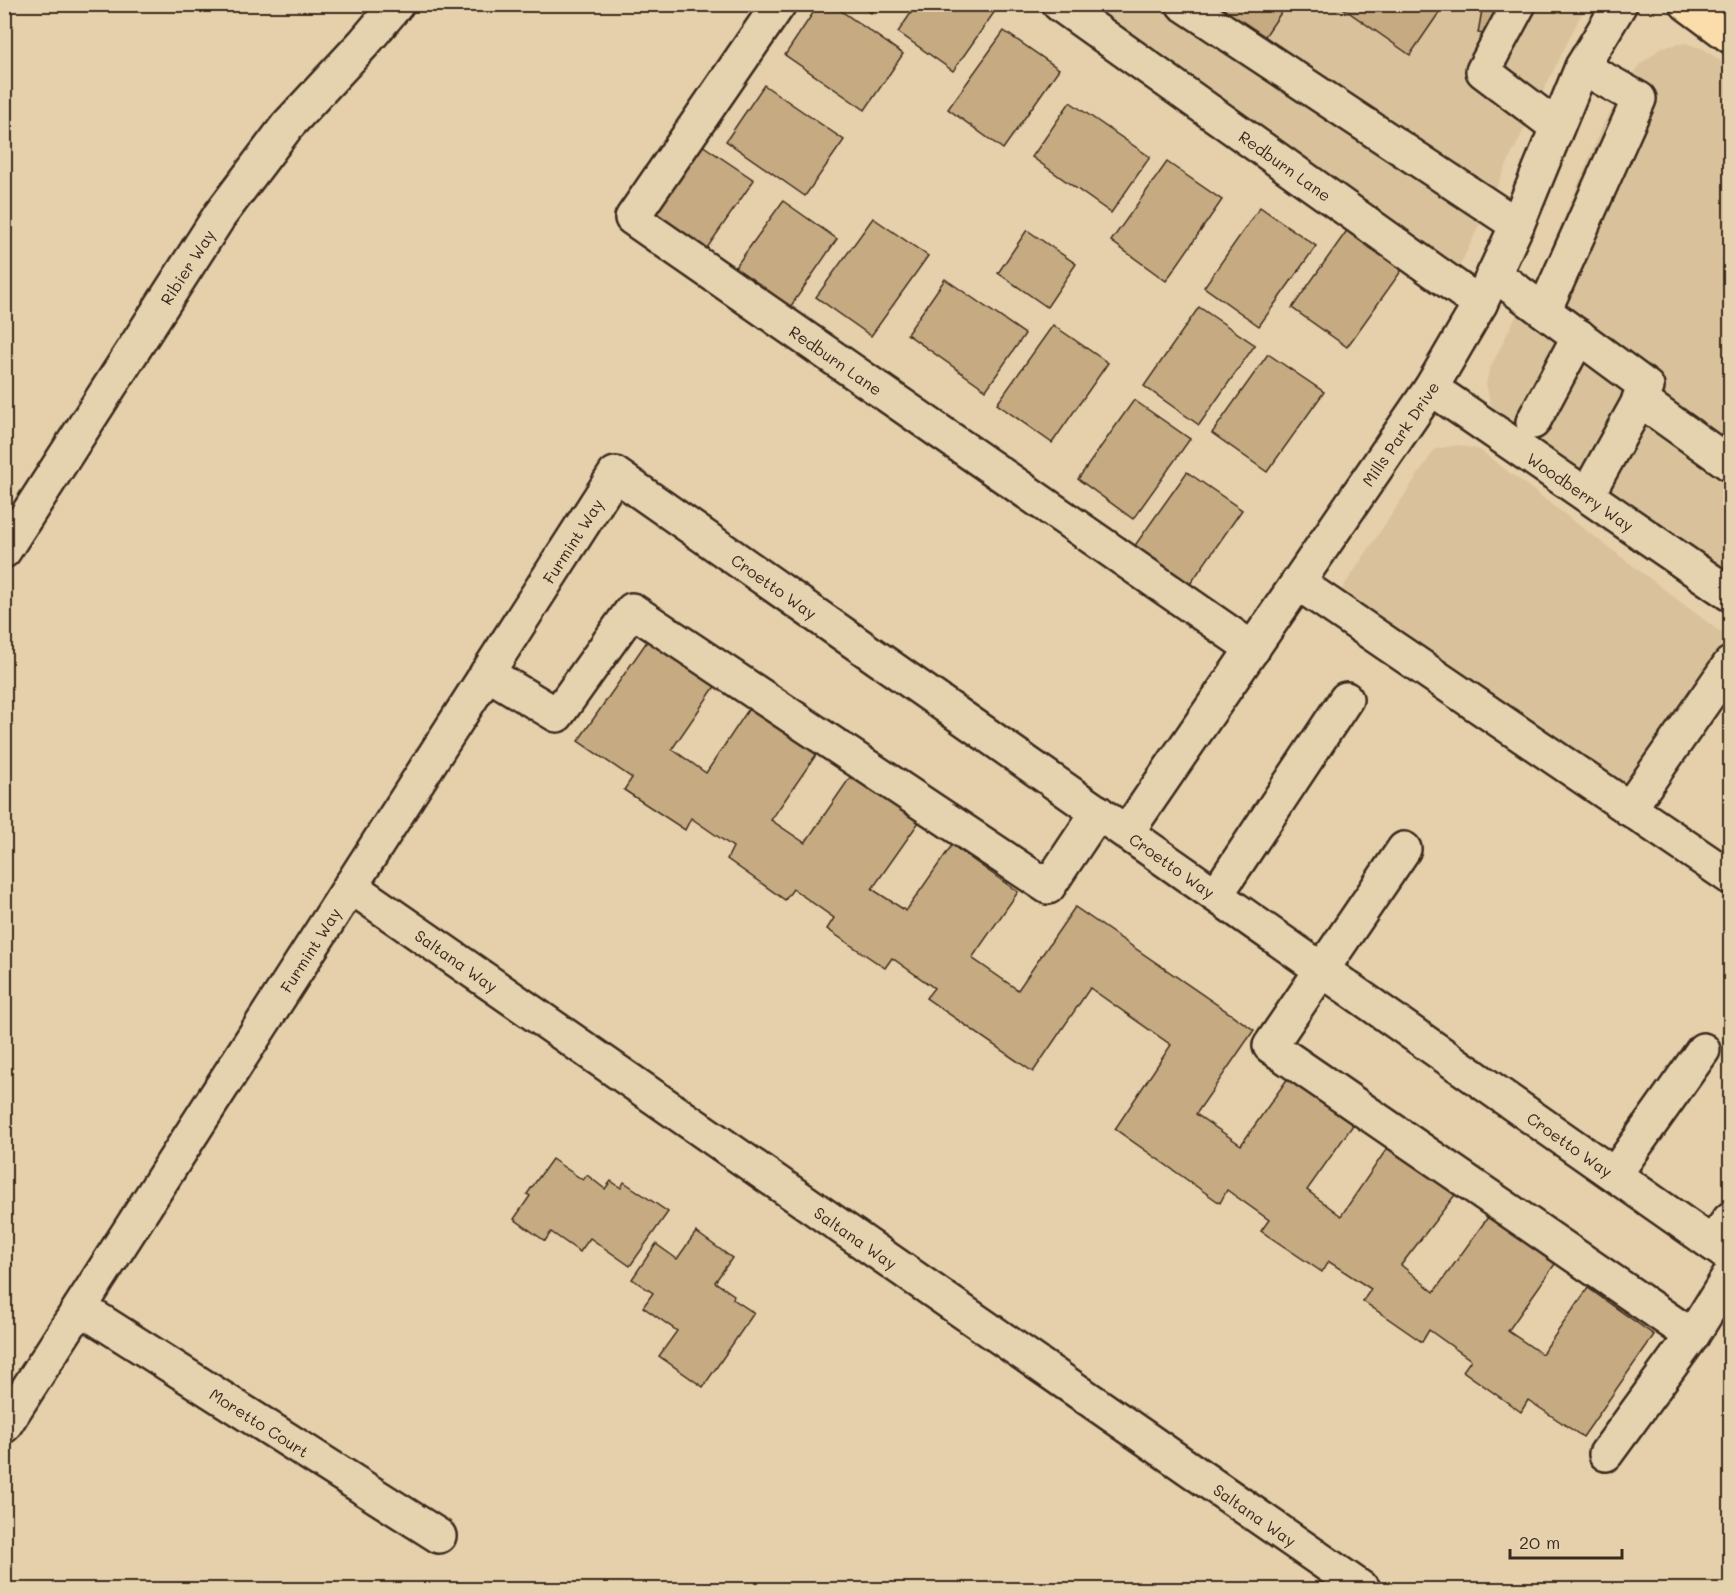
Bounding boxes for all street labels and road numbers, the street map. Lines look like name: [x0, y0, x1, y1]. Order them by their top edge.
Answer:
street label: Redburn Lane: [1235, 125, 1336, 205]
street label: Ribier Way: [155, 225, 219, 308]
street label: Redburn Lane: [785, 320, 887, 399]
street label: Mills Park Drive: [1357, 377, 1443, 490]
street label: Woodberry Way: [1523, 447, 1638, 535]
street label: Furmint Way: [537, 494, 607, 587]
street label: Croetto Way: [728, 549, 821, 623]
street label: Croetto Way: [1125, 828, 1219, 902]
street label: Furmint Way: [275, 903, 345, 996]
street label: Saltana Way: [411, 924, 502, 996]
street label: Croetto Way: [1523, 1107, 1617, 1181]
street label: Saltana Way: [810, 1201, 902, 1273]
street label: Moretto Court: [206, 1383, 313, 1462]
street label: Saltana Way: [1210, 1478, 1301, 1551]

